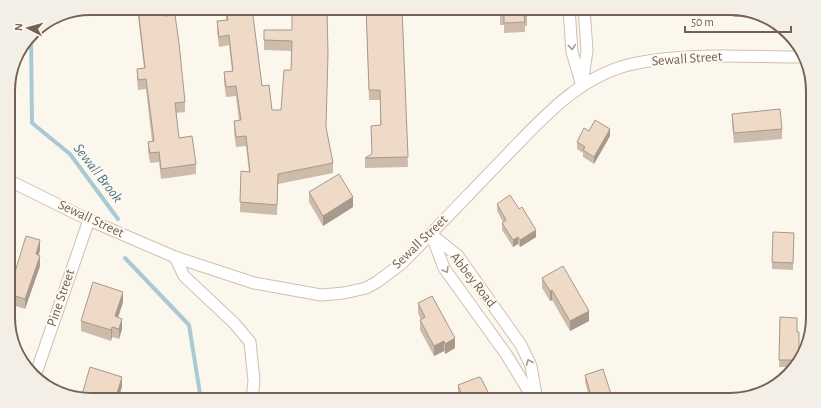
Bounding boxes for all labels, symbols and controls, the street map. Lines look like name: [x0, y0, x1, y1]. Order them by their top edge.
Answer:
north arrow: [8, 8, 48, 48]
scale bar: [685, 8, 791, 34]
text: 50 m: [691, 16, 714, 28]
text: N: [13, 23, 24, 31]
one-way arrow: [567, 44, 576, 50]
street label: Sewall Street: [651, 50, 723, 68]
water label: Sewall Brook: [71, 141, 125, 205]
street label: Sewall Street: [56, 198, 126, 240]
street label: Sewall Street: [390, 212, 451, 272]
street label: Abbey Road: [447, 250, 499, 310]
one-way arrow: [442, 266, 449, 273]
street label: Pine Street: [45, 267, 77, 328]
one-way arrow: [526, 358, 534, 365]

